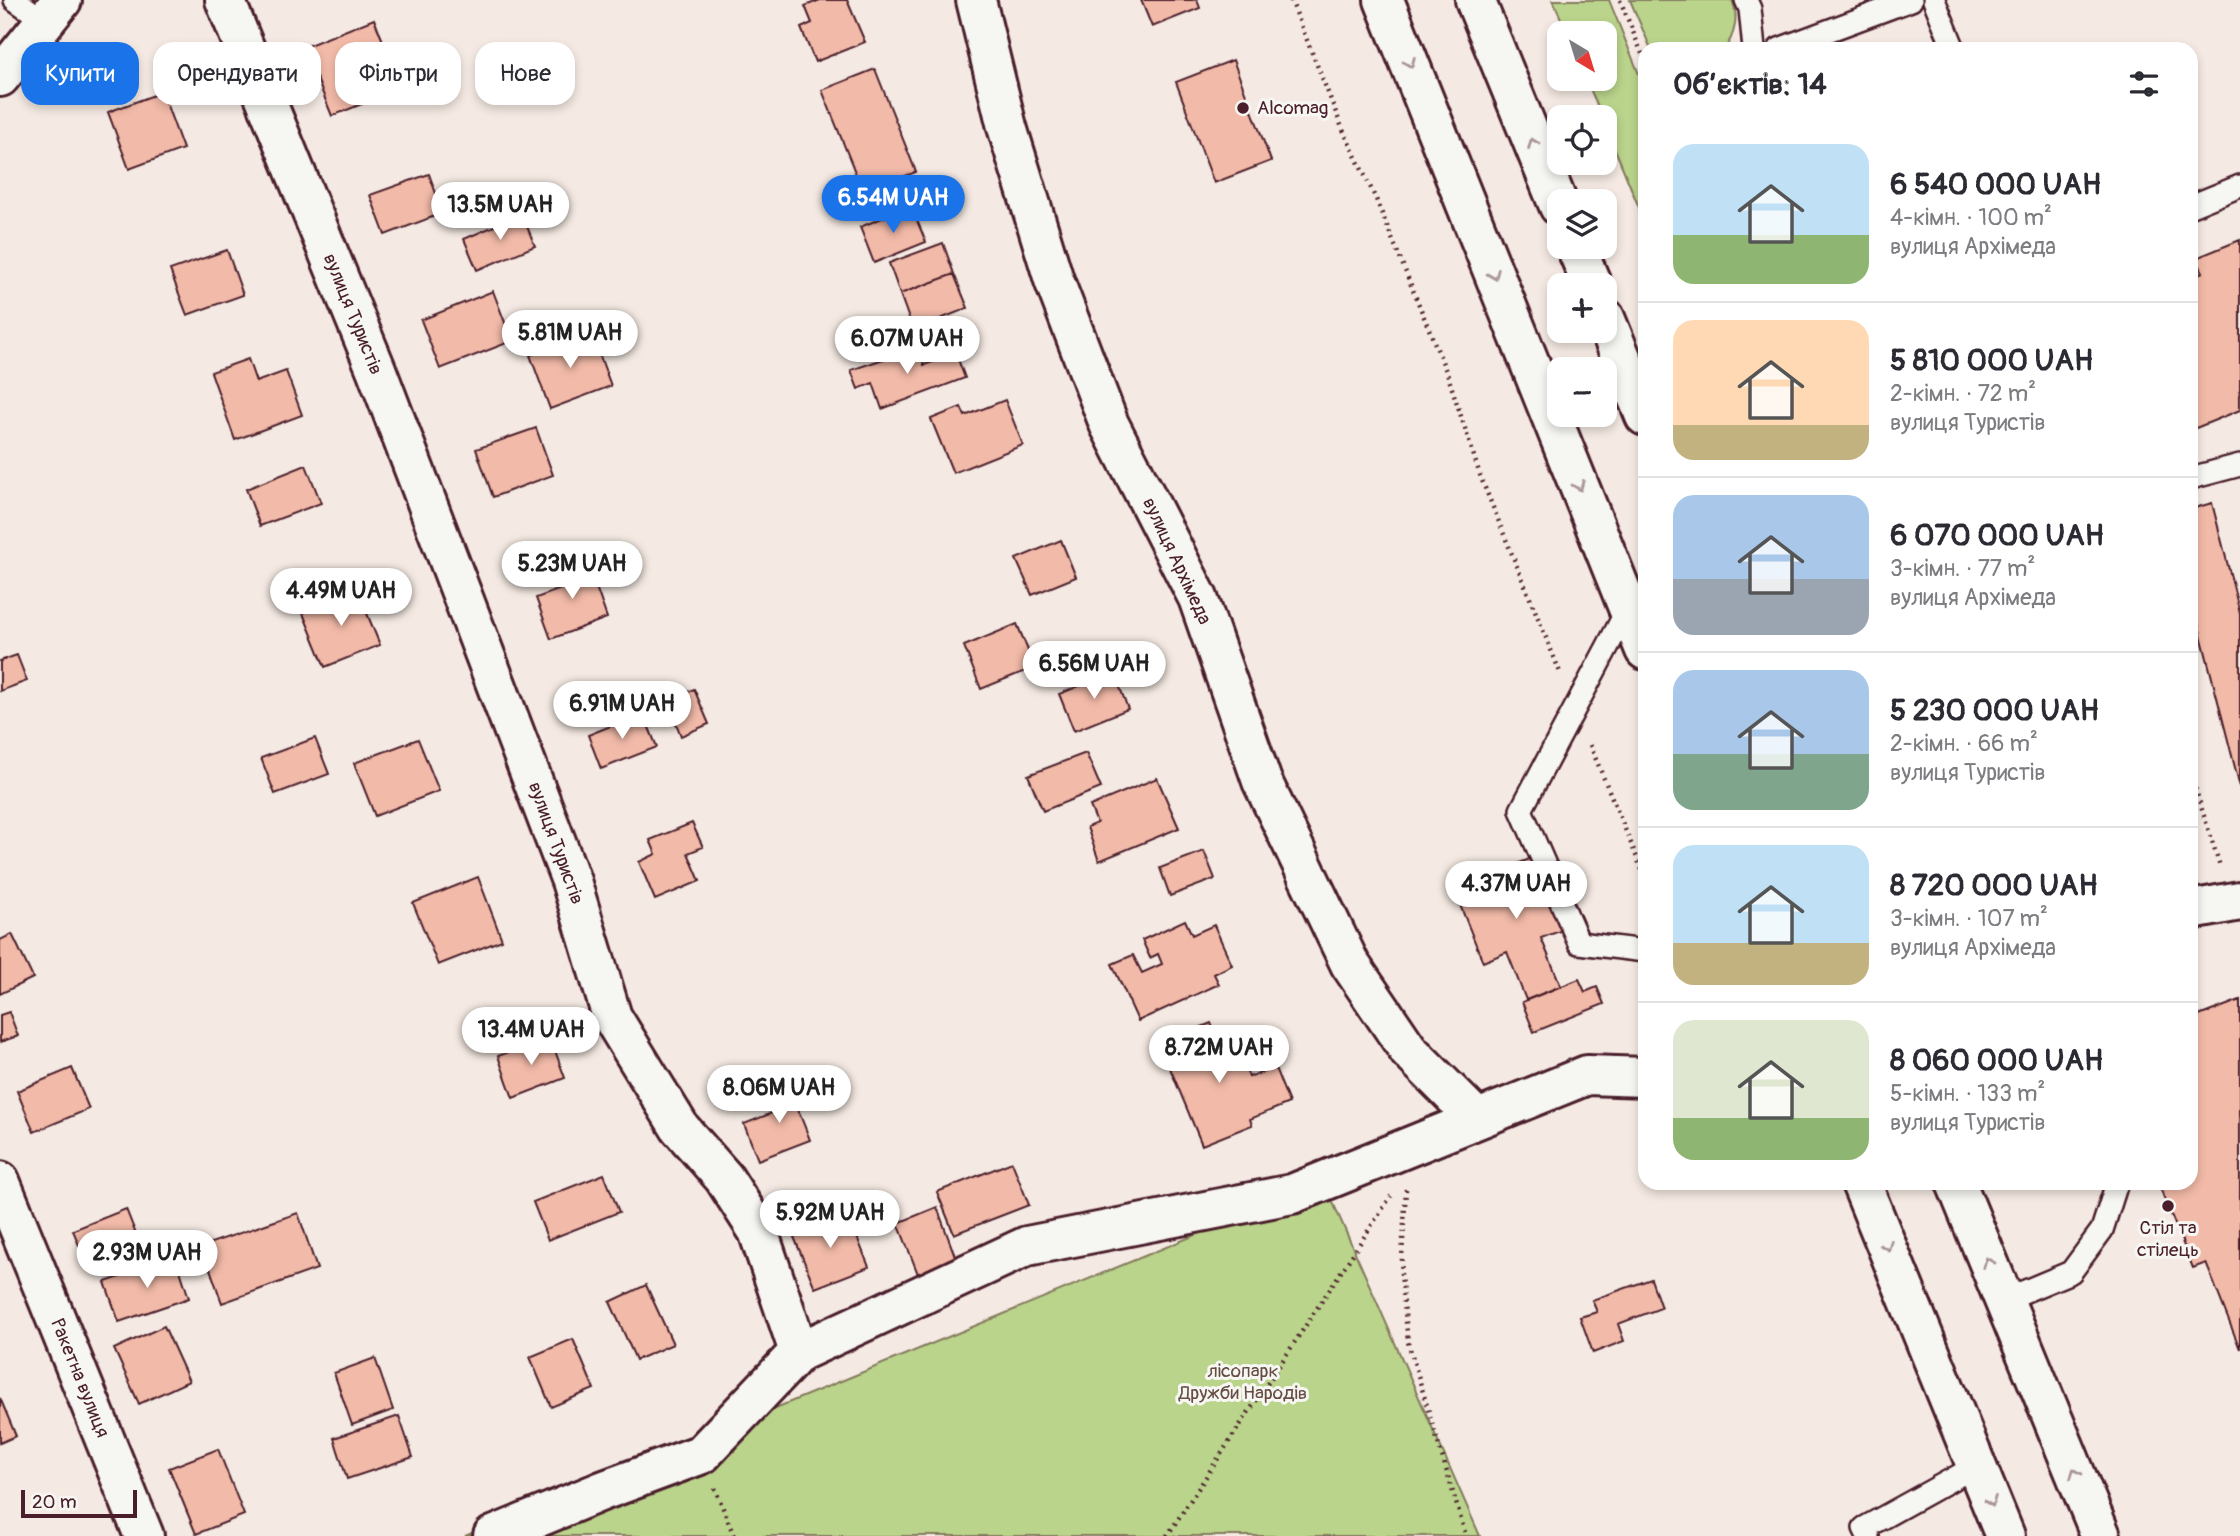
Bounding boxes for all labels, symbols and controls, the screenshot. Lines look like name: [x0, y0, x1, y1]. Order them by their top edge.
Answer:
north arrow: [1547, 21, 1617, 91]
map controls: [1547, 21, 1617, 427]
chip: Купити: [21, 42, 139, 105]
chip: Орендувати: [153, 42, 321, 105]
chip: Фільтри: [335, 42, 461, 105]
chip: Нове: [475, 42, 575, 105]
one-way arrow: [1401, 57, 1415, 69]
icon: filters: [2125, 65, 2163, 103]
text: Об’єктів: 14: [1673, 66, 1827, 103]
place label: Alcomag: [1257, 96, 1328, 120]
marker: Alcomag: [1235, 100, 1251, 116]
button: locate: [1547, 105, 1617, 175]
one-way arrow: [1528, 138, 1542, 150]
text: 6 540 000 UAH: [1890, 166, 2101, 203]
icon: home: [1729, 172, 1813, 256]
pin: 6.54M UAH: [813, 176, 973, 235]
pin: 13.5M UAH: [420, 182, 580, 242]
text: 6.54M UAH: [838, 183, 948, 212]
button: layers: [1547, 189, 1617, 259]
text: 13.5M UAH: [447, 190, 553, 219]
text: 4-кімн. · 100 m²: [1890, 203, 2052, 232]
text: вулиця Архімеда: [1890, 232, 2056, 261]
street label: вулиця Туристів: [318, 250, 388, 378]
one-way arrow: [1486, 268, 1500, 280]
button: +: [1547, 273, 1617, 343]
pin: 5.81M UAH: [490, 310, 650, 370]
pin: 6.07M UAH: [827, 316, 987, 376]
text: 5.81M UAH: [518, 318, 622, 347]
text: 6.07M UAH: [851, 324, 963, 353]
text: 5 810 000 UAH: [1890, 342, 2093, 379]
icon: home: [1729, 348, 1813, 432]
button: −: [1547, 357, 1617, 427]
text: 2-кімн. · 72 m²: [1890, 379, 2036, 408]
text: вулиця Туристів: [1890, 408, 2046, 437]
one-way arrow: [1570, 479, 1584, 491]
street label: вулиця Архімеда: [1137, 494, 1217, 628]
text: 6 070 000 UAH: [1890, 517, 2104, 554]
icon: home: [1729, 523, 1813, 607]
pin: 5.23M UAH: [492, 542, 652, 601]
text: 5.23M UAH: [518, 549, 626, 578]
text: 3-кімн. · 77 m²: [1890, 554, 2035, 583]
pin: 4.49M UAH: [261, 568, 421, 628]
text: 4.49M UAH: [286, 576, 396, 605]
text: вулиця Архімеда: [1890, 583, 2056, 612]
pin: 6.56M UAH: [1014, 642, 1174, 701]
text: 6.56M UAH: [1039, 649, 1149, 678]
pin: 6.91M UAH: [542, 682, 702, 741]
text: 6.91M UAH: [569, 689, 675, 718]
text: 5 230 000 UAH: [1890, 692, 2099, 729]
icon: home: [1729, 698, 1813, 782]
text: 2-кімн. · 66 m²: [1890, 729, 2038, 758]
text: вулиця Туристів: [1890, 758, 2046, 787]
street label: вулиця Туристів: [523, 779, 589, 907]
pin: 4.37M UAH: [1436, 862, 1596, 921]
text: 8 720 000 UAH: [1890, 867, 2098, 904]
text: 4.37M UAH: [1461, 869, 1571, 898]
icon: home: [1729, 873, 1813, 957]
text: 3-кімн. · 107 m²: [1890, 904, 2048, 933]
text: вулиця Архімеда: [1890, 933, 2056, 962]
pin: 13.4M UAH: [451, 1007, 611, 1067]
text: 13.4M UAH: [478, 1015, 584, 1044]
pin: 8.72M UAH: [1139, 1026, 1299, 1085]
text: 8.72M UAH: [1165, 1033, 1273, 1062]
text: 8 060 000 UAH: [1890, 1042, 2103, 1079]
icon: home: [1729, 1048, 1813, 1132]
pin: 8.06M UAH: [699, 1066, 859, 1125]
text: 8.06M UAH: [723, 1073, 835, 1102]
text: 5-кімн. · 133 m²: [1890, 1079, 2045, 1108]
text: вулиця Туристів: [1890, 1108, 2046, 1137]
pin: 5.92M UAH: [750, 1190, 910, 1250]
text: 5.92M UAH: [776, 1198, 884, 1227]
marker: Стіл та стілець: [2160, 1198, 2176, 1214]
place label: Стіл та стілець: [2137, 1216, 2199, 1262]
pin: 2.93M UAH: [67, 1230, 227, 1290]
text: 2.93M UAH: [93, 1238, 201, 1267]
one-way arrow: [1878, 1240, 1892, 1252]
one-way arrow: [1983, 1257, 1997, 1269]
street label: Ракетна вулиця: [45, 1315, 115, 1441]
park label: лісопарк Дружби Народів: [1178, 1359, 1307, 1405]
one-way arrow: [2069, 1468, 2083, 1480]
scale bar: [21, 1487, 136, 1519]
text: 20 m: [32, 1490, 77, 1514]
one-way arrow: [1982, 1496, 1996, 1508]

